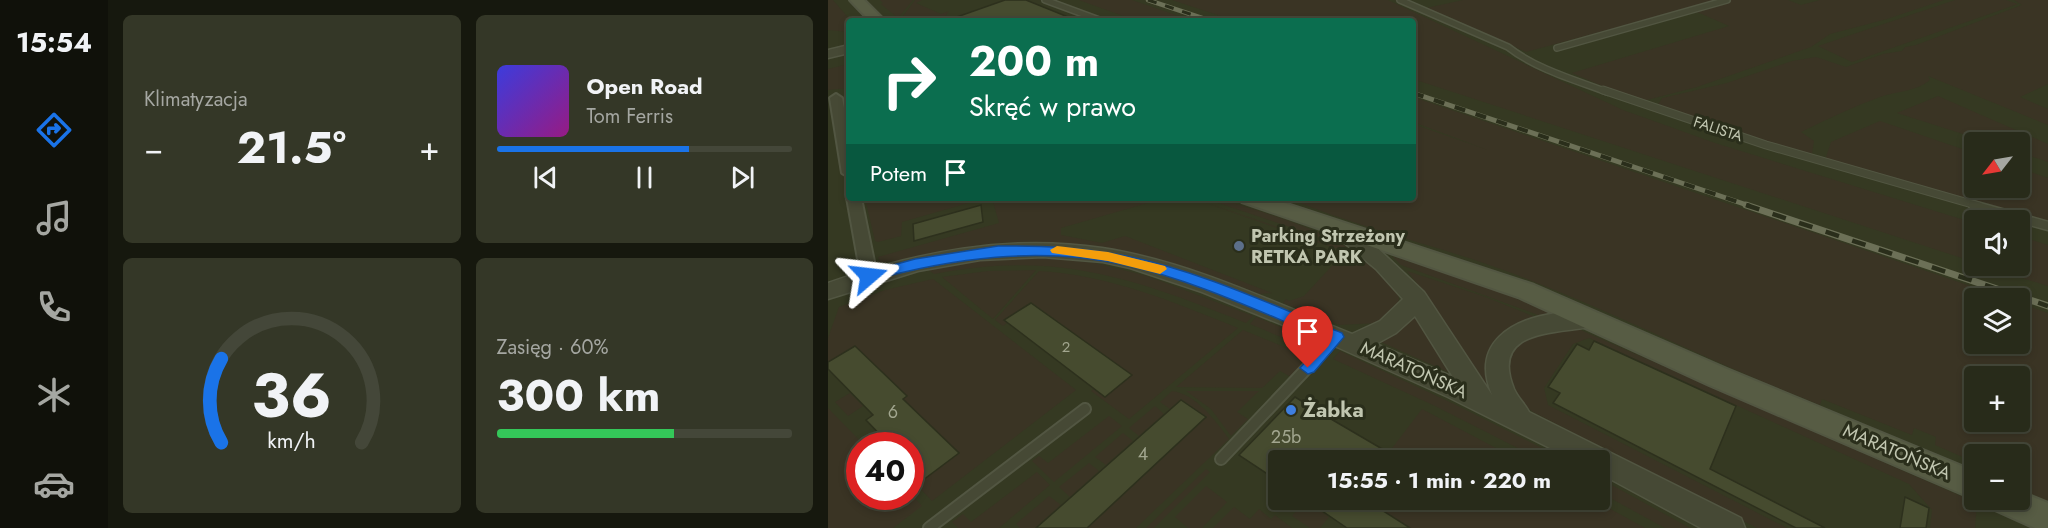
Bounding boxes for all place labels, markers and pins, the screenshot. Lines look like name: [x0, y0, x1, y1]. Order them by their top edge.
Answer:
place label: Parking Strzeżony RETKA PARK: [1251, 223, 1405, 270]
marker: Parking Strzeżony RETKA PARK: [1232, 239, 1246, 253]
pin: [1282, 306, 1333, 368]
place label: Żabka: [1303, 395, 1364, 425]
marker: Żabka: [1284, 403, 1298, 417]

